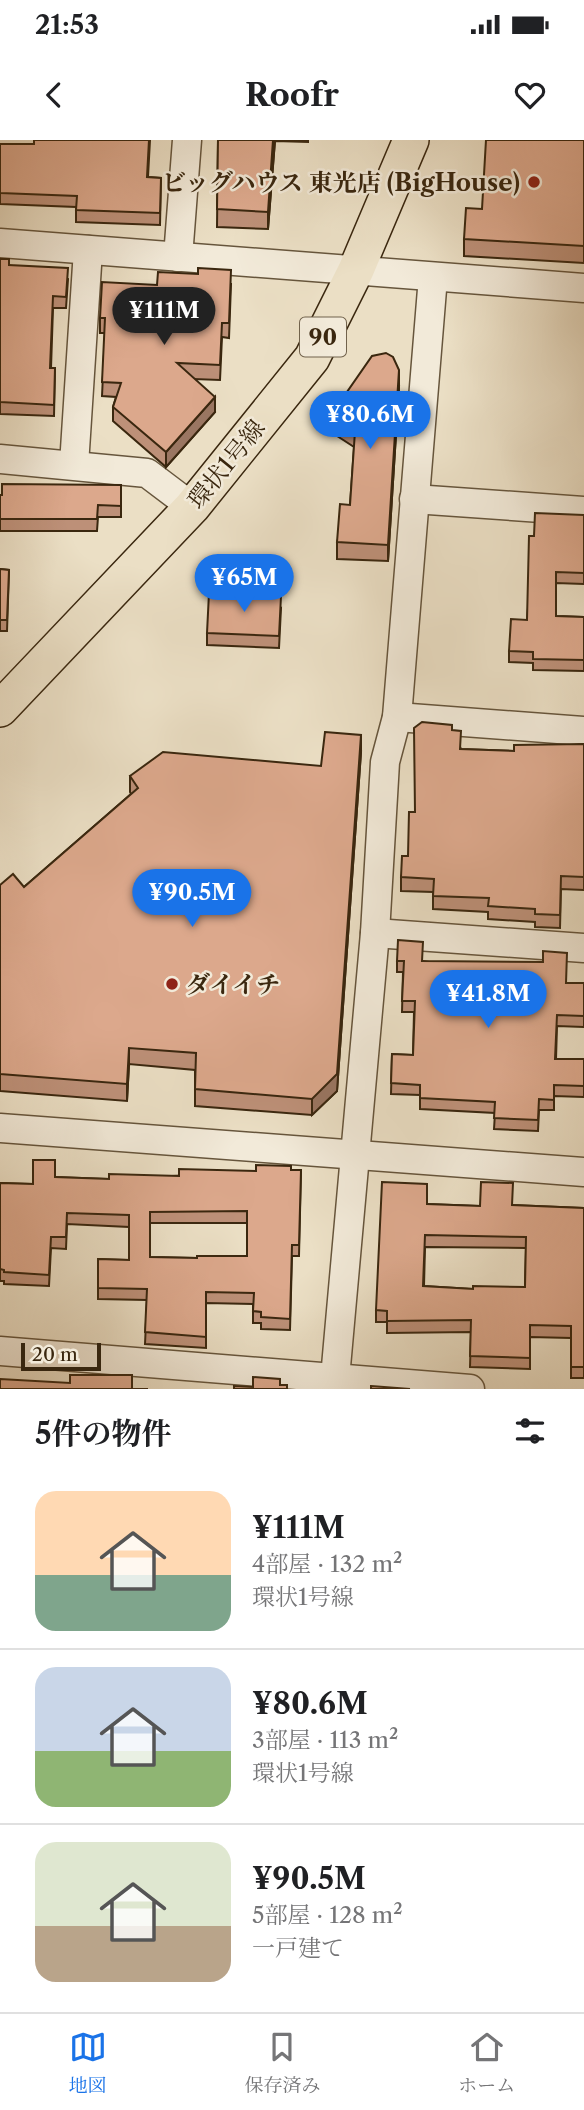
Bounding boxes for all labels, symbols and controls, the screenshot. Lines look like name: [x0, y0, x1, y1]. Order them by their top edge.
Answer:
text: 21:53: [35, 9, 99, 41]
text: Roofr: [245, 75, 339, 114]
icon: back: [35, 76, 73, 114]
icon: heart: [511, 76, 549, 114]
place label: ビッグハウス 東光店 (BigHouse): [162, 168, 520, 197]
marker: ビッグハウス 東光店 (BigHouse): [526, 174, 542, 190]
pin: ¥111M: [115, 288, 213, 347]
text: ¥111M: [128, 296, 200, 324]
road number: 90: [300, 318, 346, 356]
pin: ¥80.6M: [313, 392, 427, 451]
text: ¥80.6M: [326, 400, 414, 428]
street label: 環状1号線: [181, 414, 271, 514]
pin: ¥65M: [203, 554, 285, 614]
text: ¥65M: [211, 563, 277, 591]
pin: ¥90.5M: [135, 870, 249, 929]
text: ¥90.5M: [148, 878, 236, 906]
place label: ダイイチ: [186, 970, 280, 999]
pin: ¥41.8M: [431, 970, 545, 1030]
marker: ダイイチ: [164, 976, 180, 992]
text: ¥41.8M: [446, 979, 530, 1007]
scale bar: [21, 1340, 102, 1372]
text: 20 m: [32, 1343, 78, 1366]
icon: filters: [511, 1412, 549, 1450]
text: 5件の物件: [35, 1415, 172, 1452]
text: ¥111M: [252, 1509, 345, 1546]
icon: home: [91, 1519, 175, 1603]
text: 4部屋 · 132 m²: [252, 1550, 403, 1578]
text: 環状1号線: [252, 1583, 354, 1611]
text: ¥80.6M: [252, 1685, 368, 1722]
icon: home: [91, 1695, 175, 1779]
text: 3部屋 · 113 m²: [252, 1726, 398, 1754]
text: 環状1号線: [252, 1759, 354, 1787]
text: ¥90.5M: [252, 1860, 366, 1897]
icon: home: [91, 1870, 175, 1954]
text: 5部屋 · 128 m²: [252, 1901, 403, 1929]
text: 一戸建て: [252, 1934, 344, 1962]
tab: 地図: [69, 2028, 107, 2097]
tab: 保存済み: [244, 2028, 320, 2097]
tab: ホーム: [458, 2028, 515, 2097]

